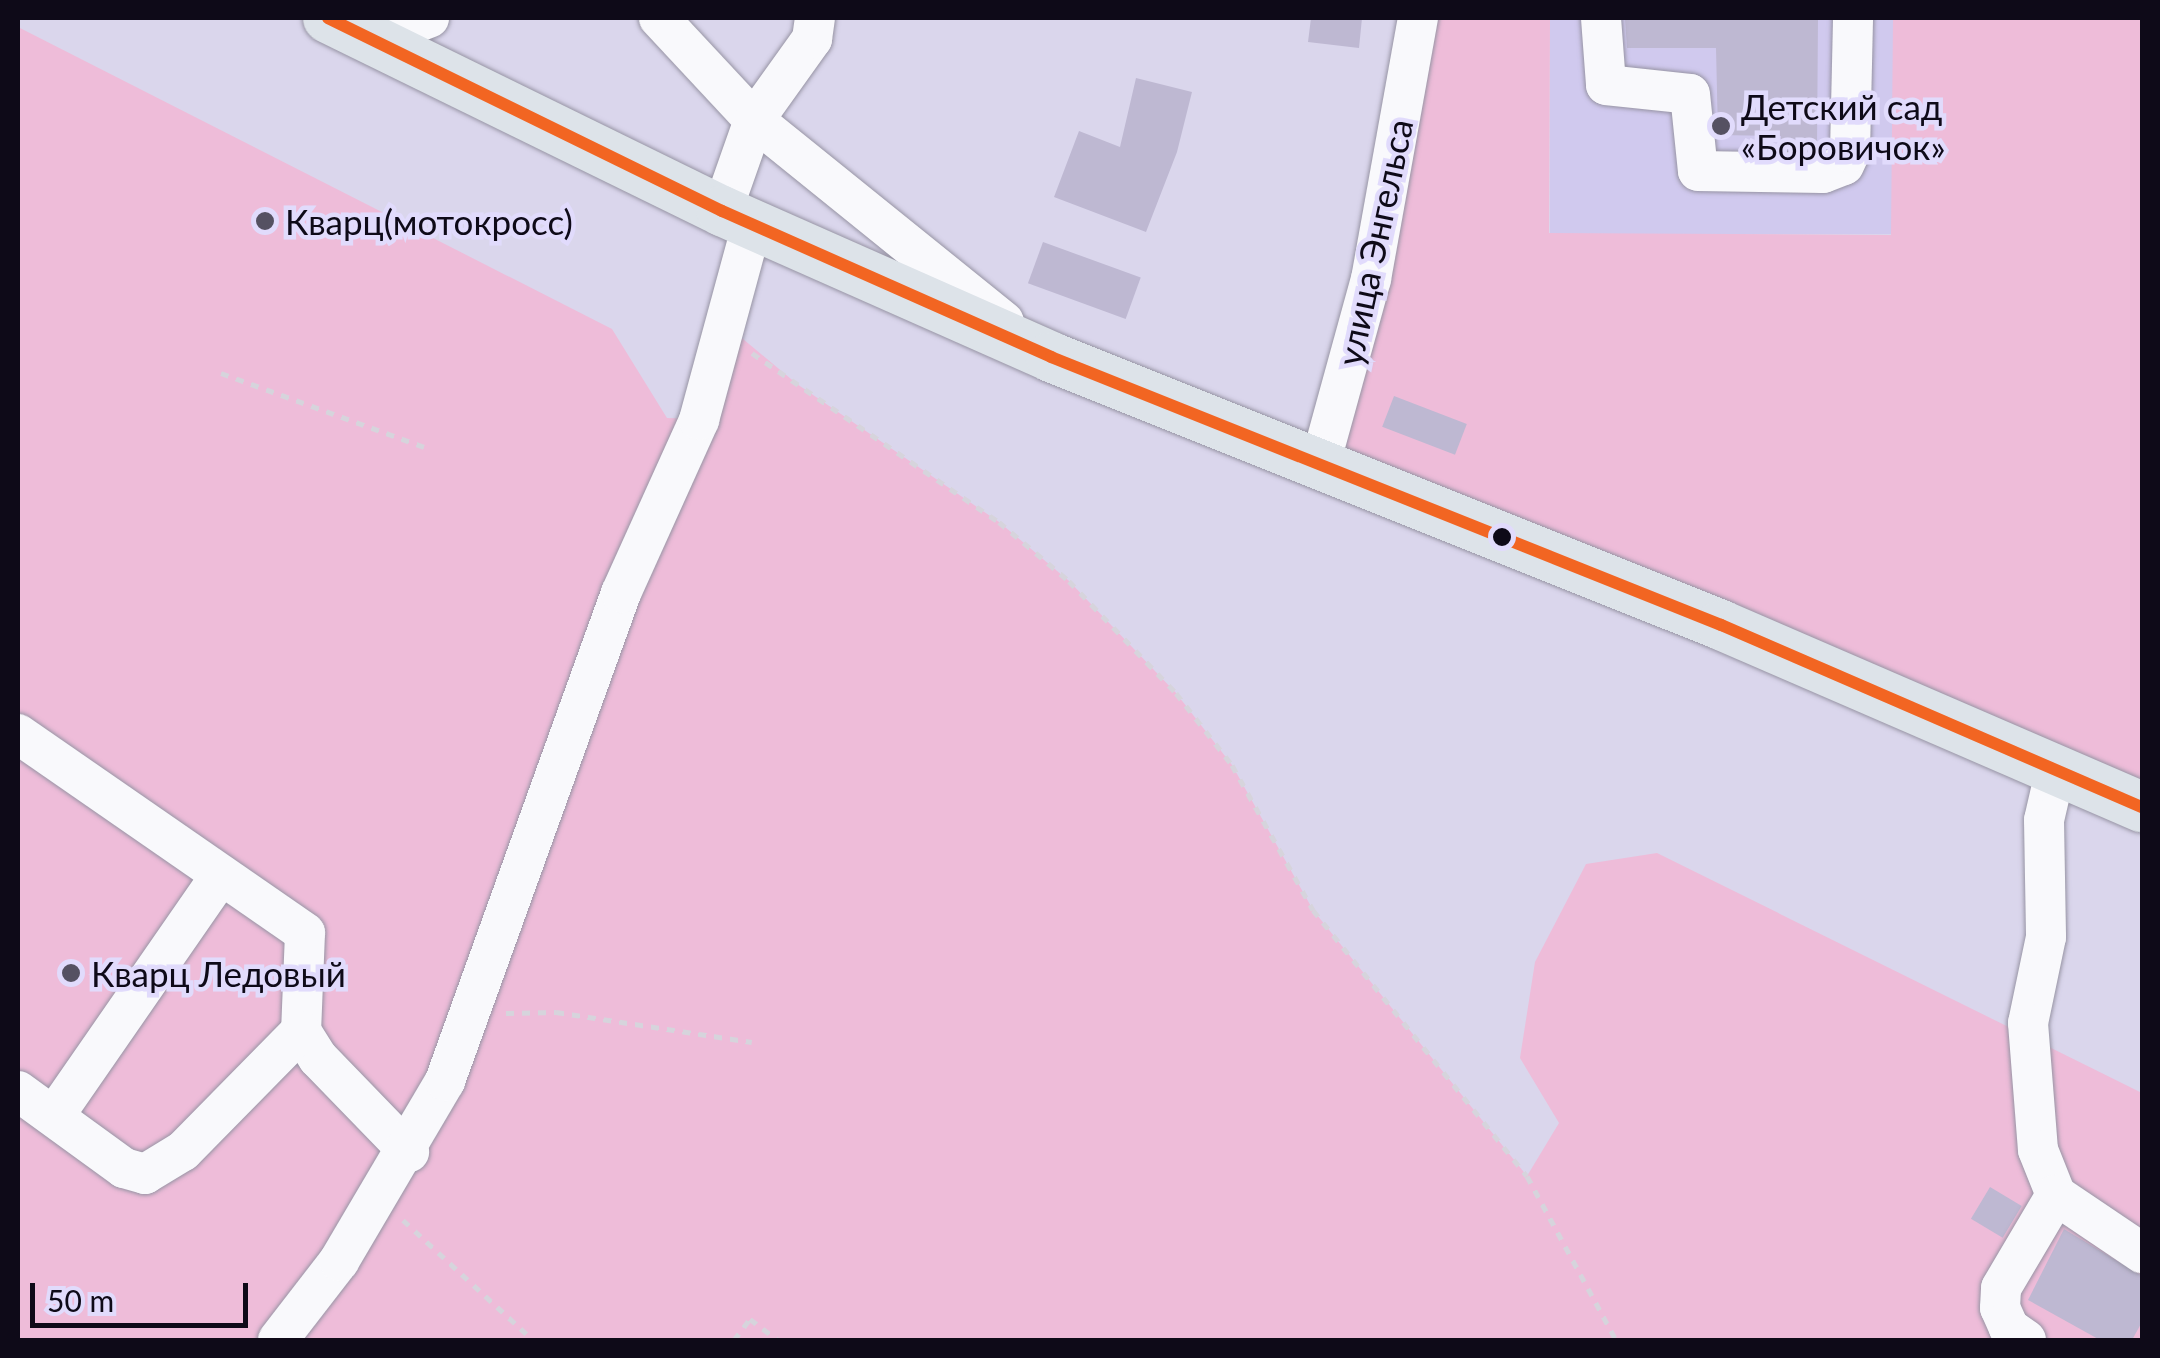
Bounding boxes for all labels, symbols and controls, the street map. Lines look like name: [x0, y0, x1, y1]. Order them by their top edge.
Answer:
place label: Детский сад «Боровичок»: [1741, 85, 1945, 167]
street label: улица Энгельса: [1327, 115, 1421, 369]
marker: Детский сад «Боровичок»: [1710, 115, 1732, 137]
place label: Кварц(мотокросс): [285, 200, 573, 242]
marker: Кварц(мотокросс): [254, 210, 276, 232]
unlabelled marker: [1492, 527, 1512, 547]
place label: Кварц Ледовый: [91, 952, 346, 994]
marker: Кварц Ледовый: [60, 962, 82, 984]
scale bar: [35, 1263, 252, 1325]
text: 50 m: [47, 1282, 114, 1318]

